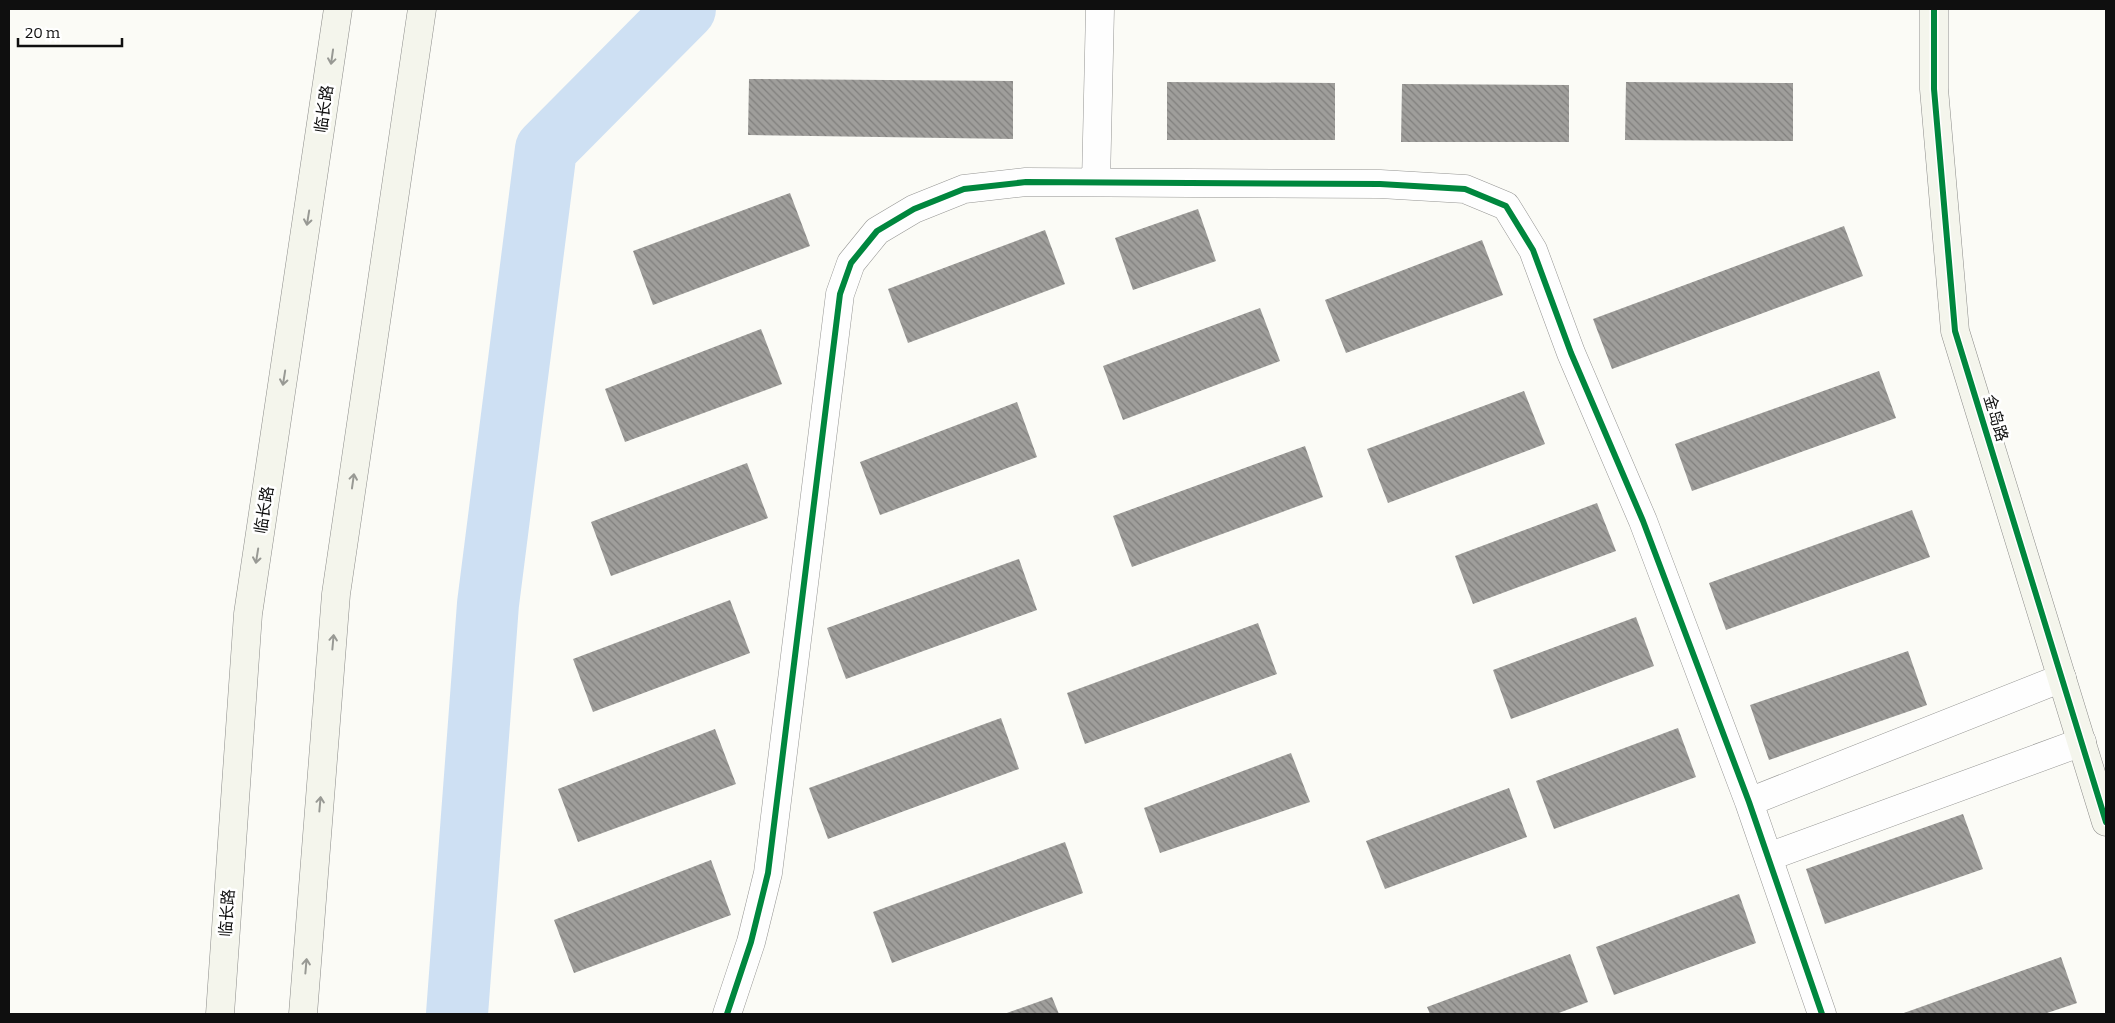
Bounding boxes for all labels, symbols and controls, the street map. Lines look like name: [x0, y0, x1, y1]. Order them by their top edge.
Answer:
scale bar: [18, 15, 121, 47]
text: 20 m: [25, 24, 61, 42]
one-way arrow: [326, 49, 336, 65]
street label: 临长路: [311, 84, 337, 134]
one-way arrow: [303, 209, 313, 225]
one-way arrow: [278, 370, 288, 386]
street label: 金岛路: [1980, 392, 2012, 444]
one-way arrow: [348, 473, 358, 489]
street label: 临长路: [251, 485, 277, 535]
one-way arrow: [252, 548, 262, 564]
one-way arrow: [328, 634, 337, 650]
one-way arrow: [315, 796, 324, 812]
street label: 临长路: [216, 888, 238, 938]
one-way arrow: [302, 958, 311, 974]

